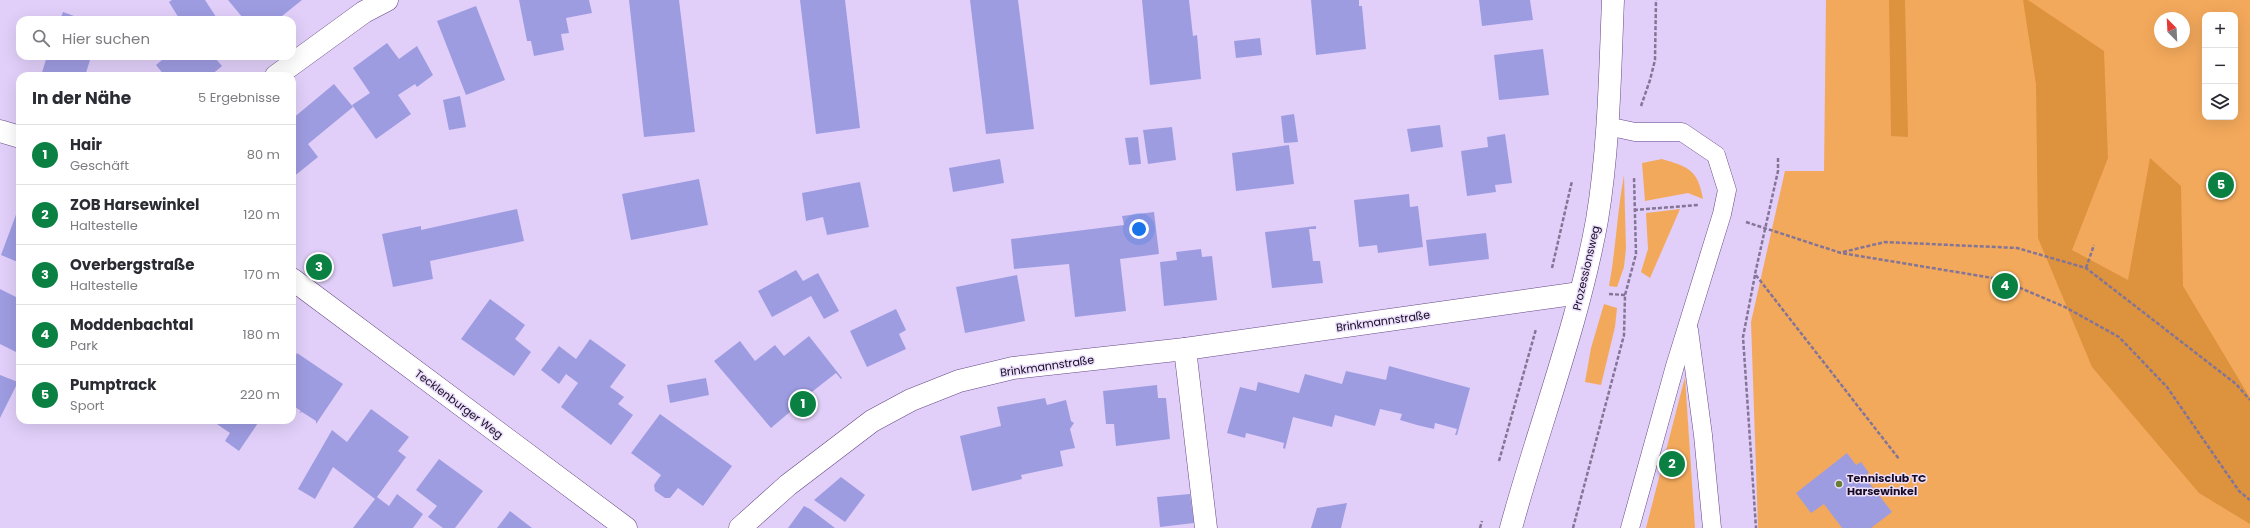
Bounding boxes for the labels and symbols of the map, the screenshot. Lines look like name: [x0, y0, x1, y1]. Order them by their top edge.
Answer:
north arrow: [2154, 12, 2190, 48]
pin: 5: [2208, 170, 2234, 200]
your location: [1129, 219, 1149, 239]
street label: Prozessionsweg: [1568, 224, 1604, 312]
pin: 3: [306, 252, 332, 282]
pin: 4: [1992, 271, 2018, 301]
street label: Brinkmannstraße: [1335, 306, 1431, 336]
street label: Brinkmannstraße: [999, 351, 1095, 381]
street label: Tecklenburger Weg: [412, 366, 506, 442]
pin: 1: [790, 389, 816, 419]
pin: 2: [1659, 449, 1685, 479]
place label: Tennisclub TC Harsewinkel: [1847, 470, 1927, 499]
marker: Tennisclub TC Harsewinkel: [1834, 479, 1844, 489]

